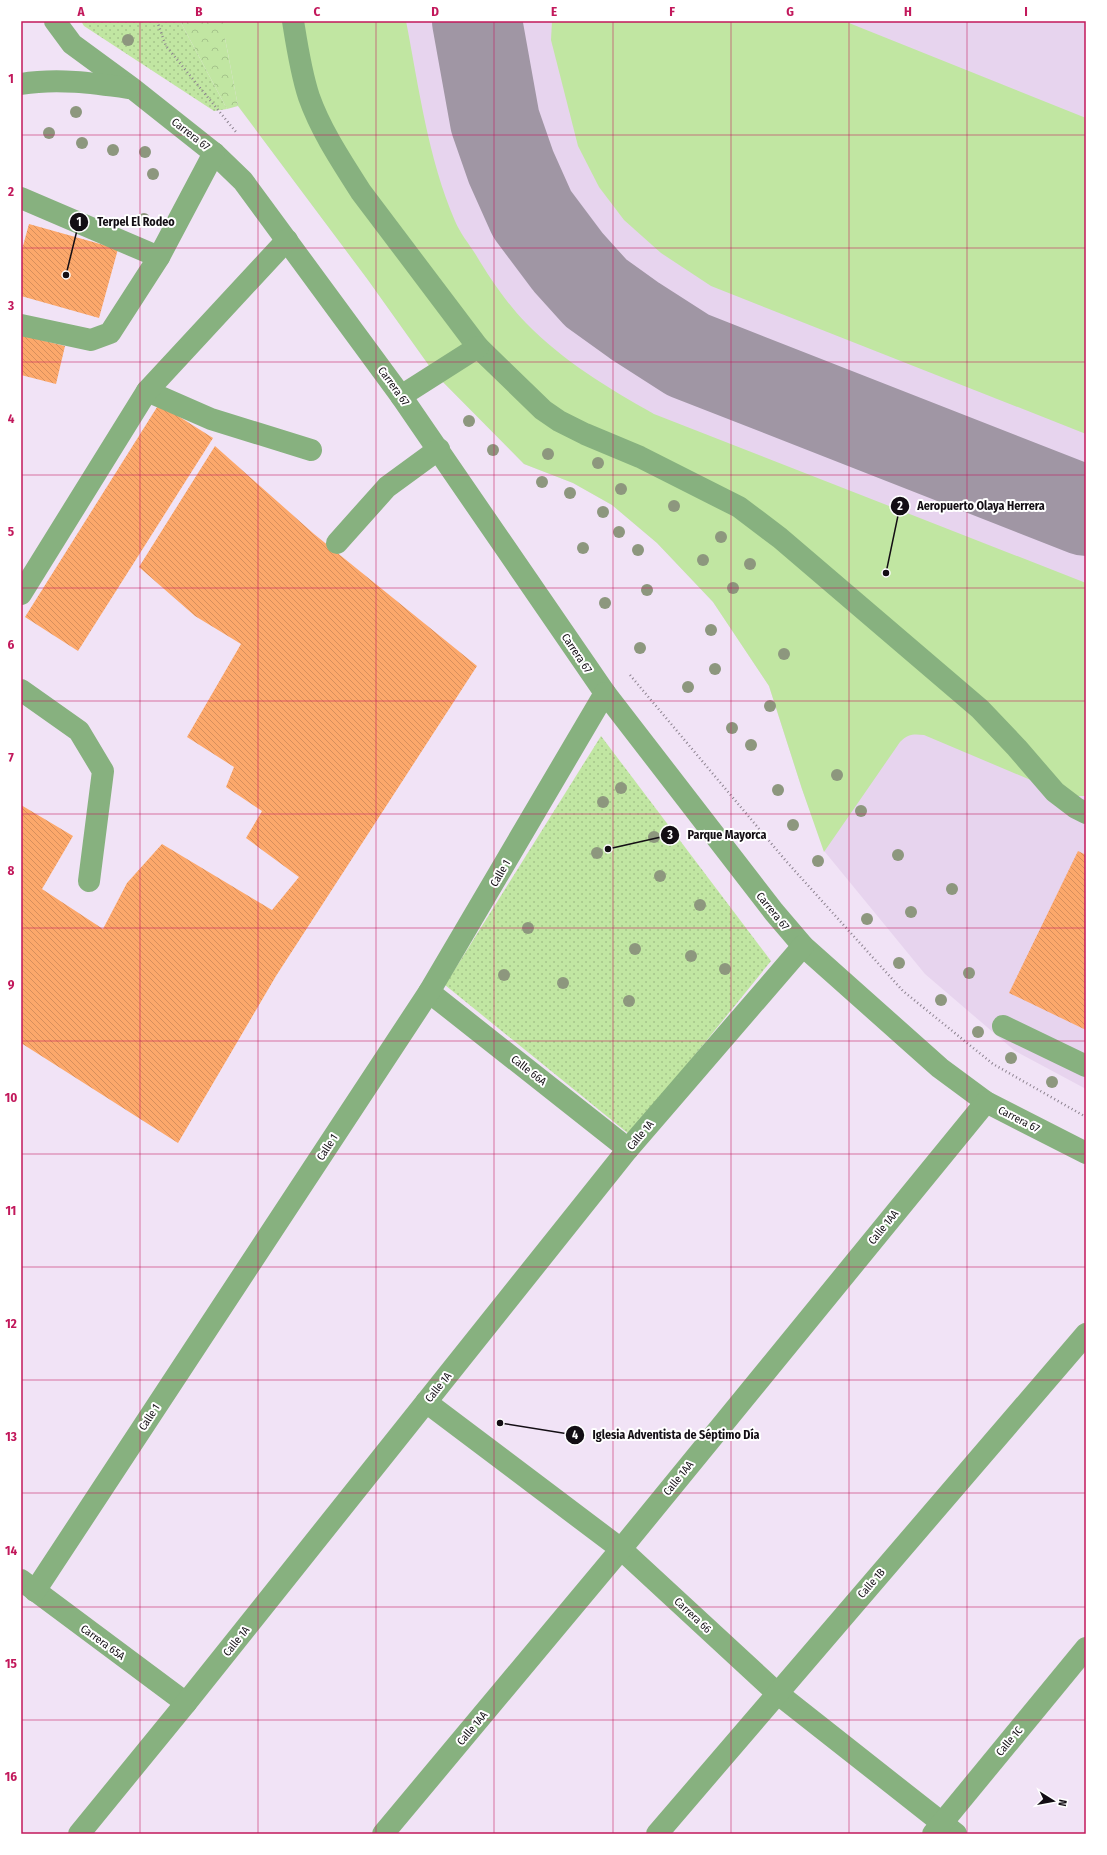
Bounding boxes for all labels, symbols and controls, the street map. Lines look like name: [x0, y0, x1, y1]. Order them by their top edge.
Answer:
text: A: [76, 4, 85, 19]
text: B: [195, 4, 203, 19]
text: C: [314, 4, 321, 19]
text: D: [431, 4, 439, 19]
text: E: [551, 4, 557, 19]
text: F: [669, 4, 675, 19]
text: G: [786, 4, 794, 19]
text: H: [904, 4, 912, 19]
text: I: [1024, 4, 1028, 19]
text: 1: [8, 71, 14, 86]
street label: Carrera 67: [169, 115, 213, 154]
text: 2: [7, 184, 14, 199]
callout: Terpel El Rodeo: [69, 210, 183, 234]
text: 1: [76, 215, 82, 229]
text: Terpel El Rodeo: [97, 215, 175, 229]
text: 3: [7, 298, 14, 313]
street label: Carrera 67: [375, 364, 412, 409]
text: 4: [8, 411, 15, 426]
callout: Aeropuerto Olaya Herrera: [890, 494, 1053, 518]
text: 2: [896, 499, 903, 513]
text: Aeropuerto Olaya Herrera: [916, 499, 1045, 513]
text: 5: [8, 524, 14, 539]
street label: Carrera 67: [559, 631, 595, 676]
text: 6: [8, 637, 15, 652]
text: 7: [8, 750, 14, 765]
callout: Parque Mayorca: [660, 823, 775, 847]
text: 3: [666, 828, 673, 842]
text: Parque Mayorca: [688, 828, 766, 842]
street label: Calle 1: [488, 858, 513, 889]
text: 8: [8, 863, 15, 878]
street label: Carrera 67: [753, 890, 792, 933]
text: 9: [8, 977, 15, 992]
street label: Calle 66A: [508, 1053, 549, 1088]
text: 10: [5, 1090, 17, 1105]
street label: Carrera 67: [996, 1103, 1042, 1136]
street label: Calle 1A: [624, 1118, 657, 1153]
street label: Calle 1: [314, 1132, 341, 1163]
text: 11: [6, 1203, 16, 1218]
street label: Calle 1AA: [866, 1207, 901, 1247]
text: 12: [5, 1316, 17, 1331]
street label: Calle 1A: [422, 1370, 454, 1405]
street label: Calle 1: [136, 1402, 163, 1433]
callout: Iglesia Adventista de Séptimo Día: [565, 1423, 768, 1447]
text: 4: [572, 1428, 578, 1442]
text: Iglesia Adventista de Séptimo Día: [593, 1428, 760, 1442]
text: 13: [5, 1429, 17, 1444]
street label: Calle 1AA: [661, 1458, 696, 1498]
text: 14: [5, 1543, 17, 1558]
street label: Calle 1B: [855, 1566, 888, 1601]
street label: Carrera 66: [671, 1595, 714, 1636]
street label: Carrera 65A: [78, 1622, 127, 1663]
street label: Calle 1A: [220, 1624, 252, 1659]
text: 15: [5, 1656, 17, 1671]
street label: Calle 1AA: [454, 1709, 490, 1748]
street label: Calle 1C: [993, 1724, 1026, 1759]
text: 16: [5, 1769, 17, 1784]
north arrow: [1033, 1781, 1073, 1821]
text: N: [1055, 1798, 1069, 1807]

